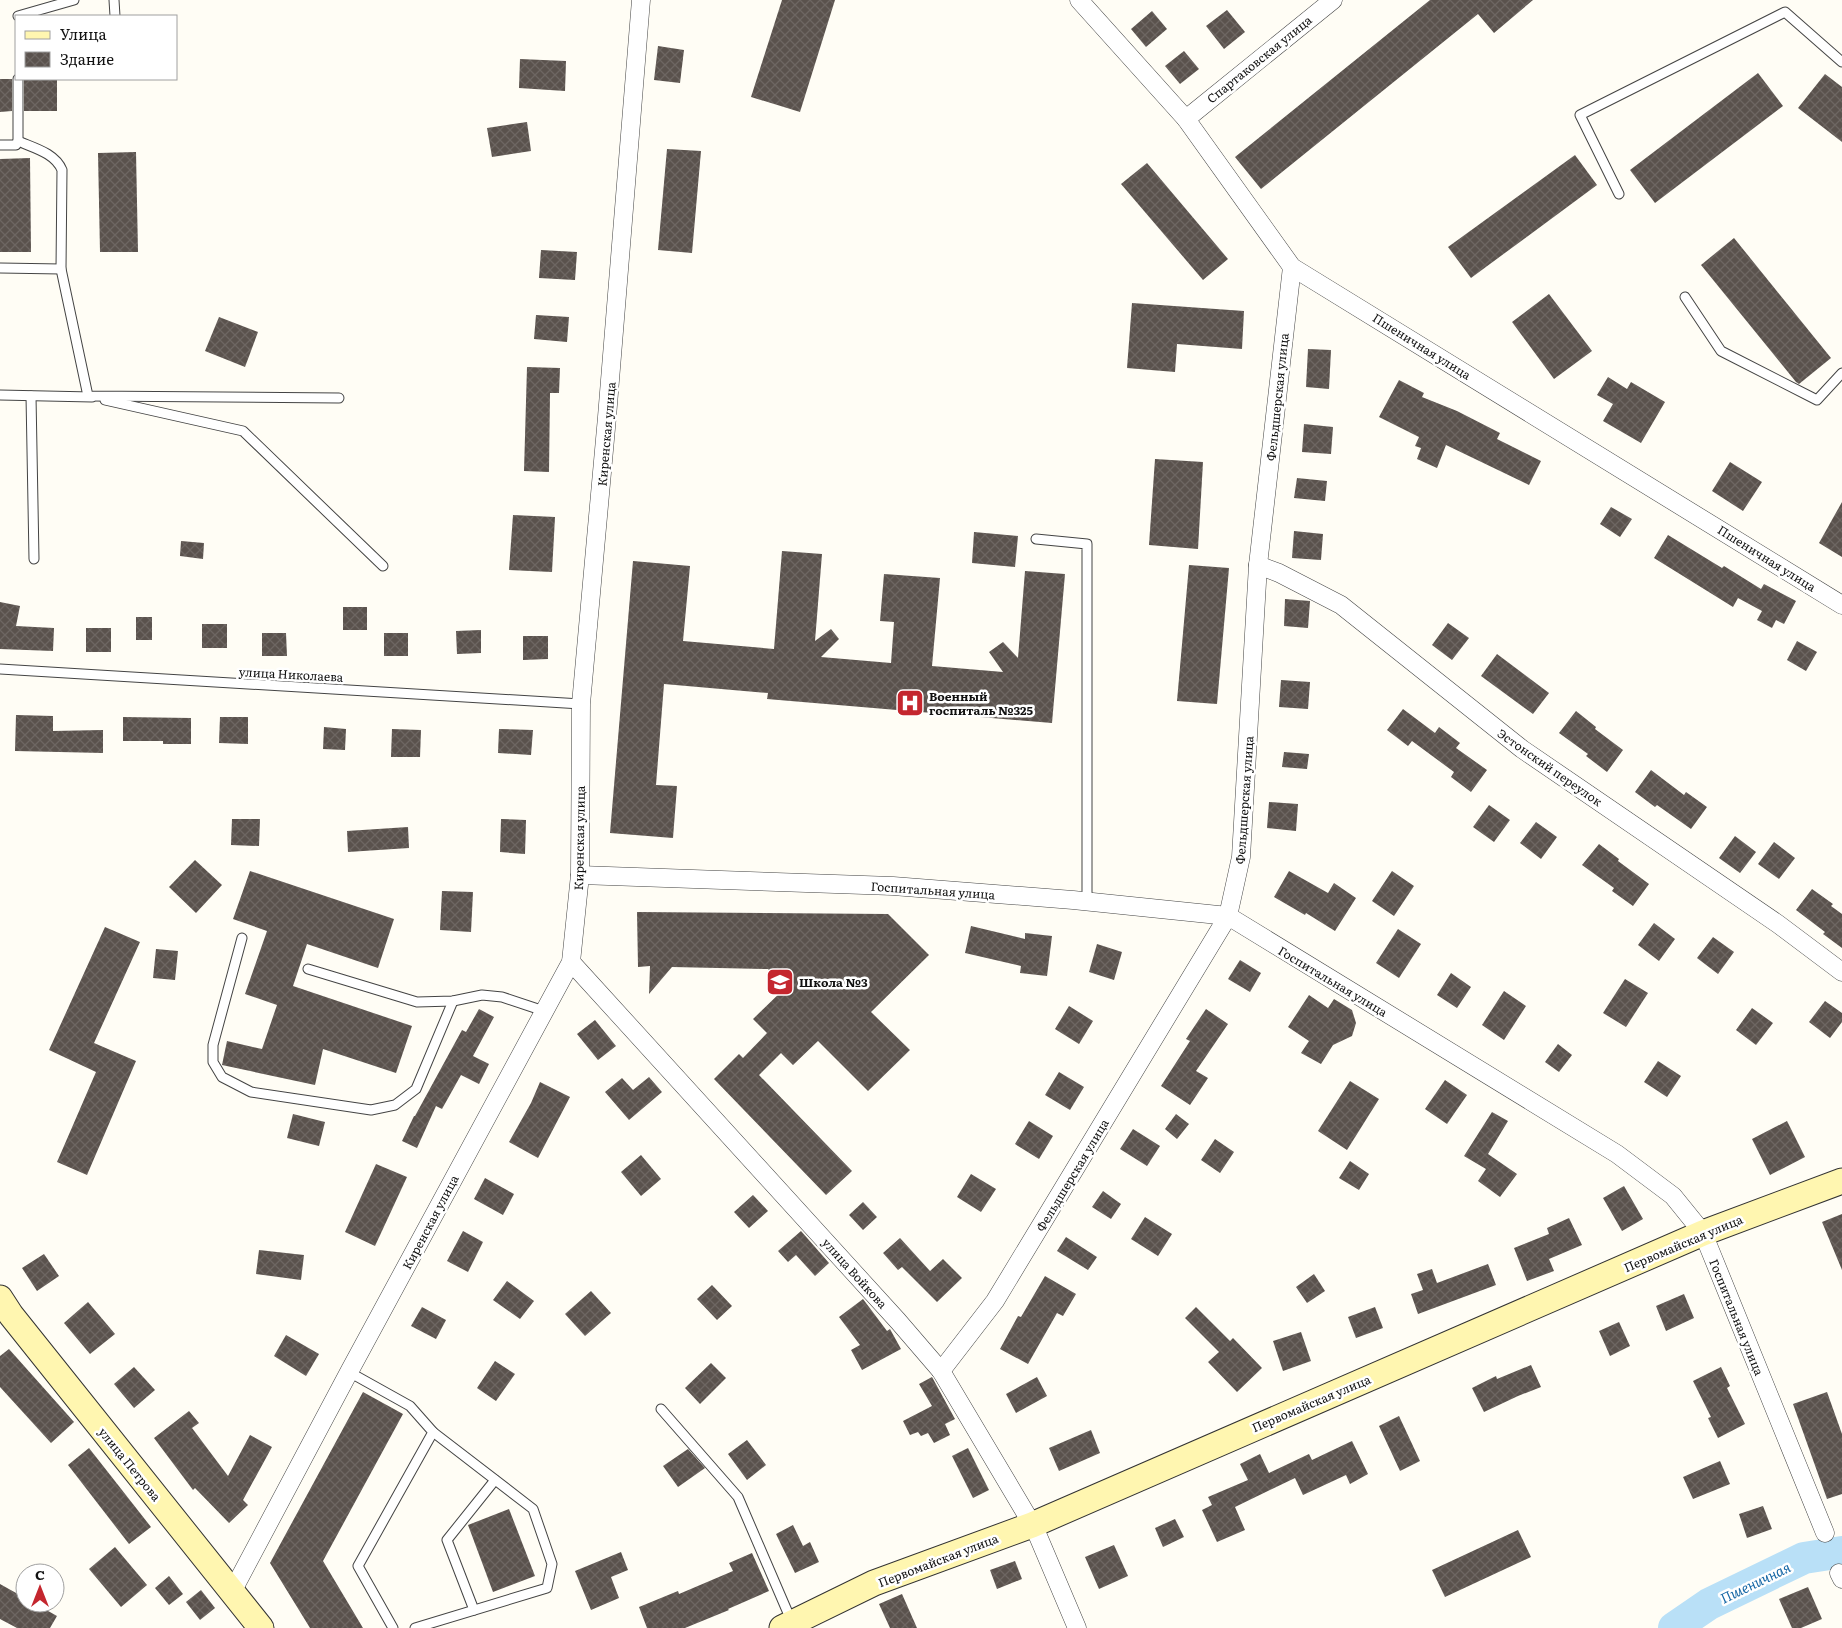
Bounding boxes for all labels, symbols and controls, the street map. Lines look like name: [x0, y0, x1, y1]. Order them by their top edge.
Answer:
street label: Спартаковская улица: [1203, 11, 1316, 107]
legend: [15, 15, 178, 80]
text: Улица: [60, 22, 108, 45]
text: Здание: [60, 47, 114, 70]
street label: Пшеничная улица: [1369, 308, 1475, 384]
street label: Фельдшерская улица: [1261, 332, 1293, 462]
street label: Киренская улица: [592, 380, 620, 487]
street label: Пшеничная улица: [1714, 520, 1820, 596]
street label: улица Николаева: [238, 662, 344, 686]
place label: Военный госпиталь №325: [929, 687, 1033, 719]
hospital icon: Военный госпиталь №325: [895, 688, 925, 718]
street label: Эстонский переулок: [1494, 724, 1606, 810]
street label: Фельдшерская улица: [1231, 735, 1258, 865]
street label: Киренская улица: [569, 785, 589, 891]
street label: Госпитальная улица: [870, 877, 996, 903]
street label: Госпитальная улица: [1275, 941, 1391, 1021]
school or university icon: Школа №3: [765, 967, 795, 997]
place label: Школа №3: [799, 973, 868, 991]
street label: Фельдшерская улица: [1031, 1115, 1113, 1235]
street label: Киренская улица: [397, 1171, 463, 1273]
street label: Первомайская улица: [1621, 1210, 1746, 1276]
street label: улица Войкова: [818, 1234, 892, 1313]
street label: Госпитальная улица: [1705, 1256, 1769, 1379]
street label: Первомайская улица: [1249, 1370, 1374, 1436]
street label: улица Петрова: [95, 1423, 166, 1505]
street label: Первомайская улица: [875, 1529, 1001, 1591]
water label: Пшеничная: [1716, 1556, 1794, 1608]
north arrow: [15, 1563, 65, 1613]
text: С: [35, 1564, 45, 1584]

